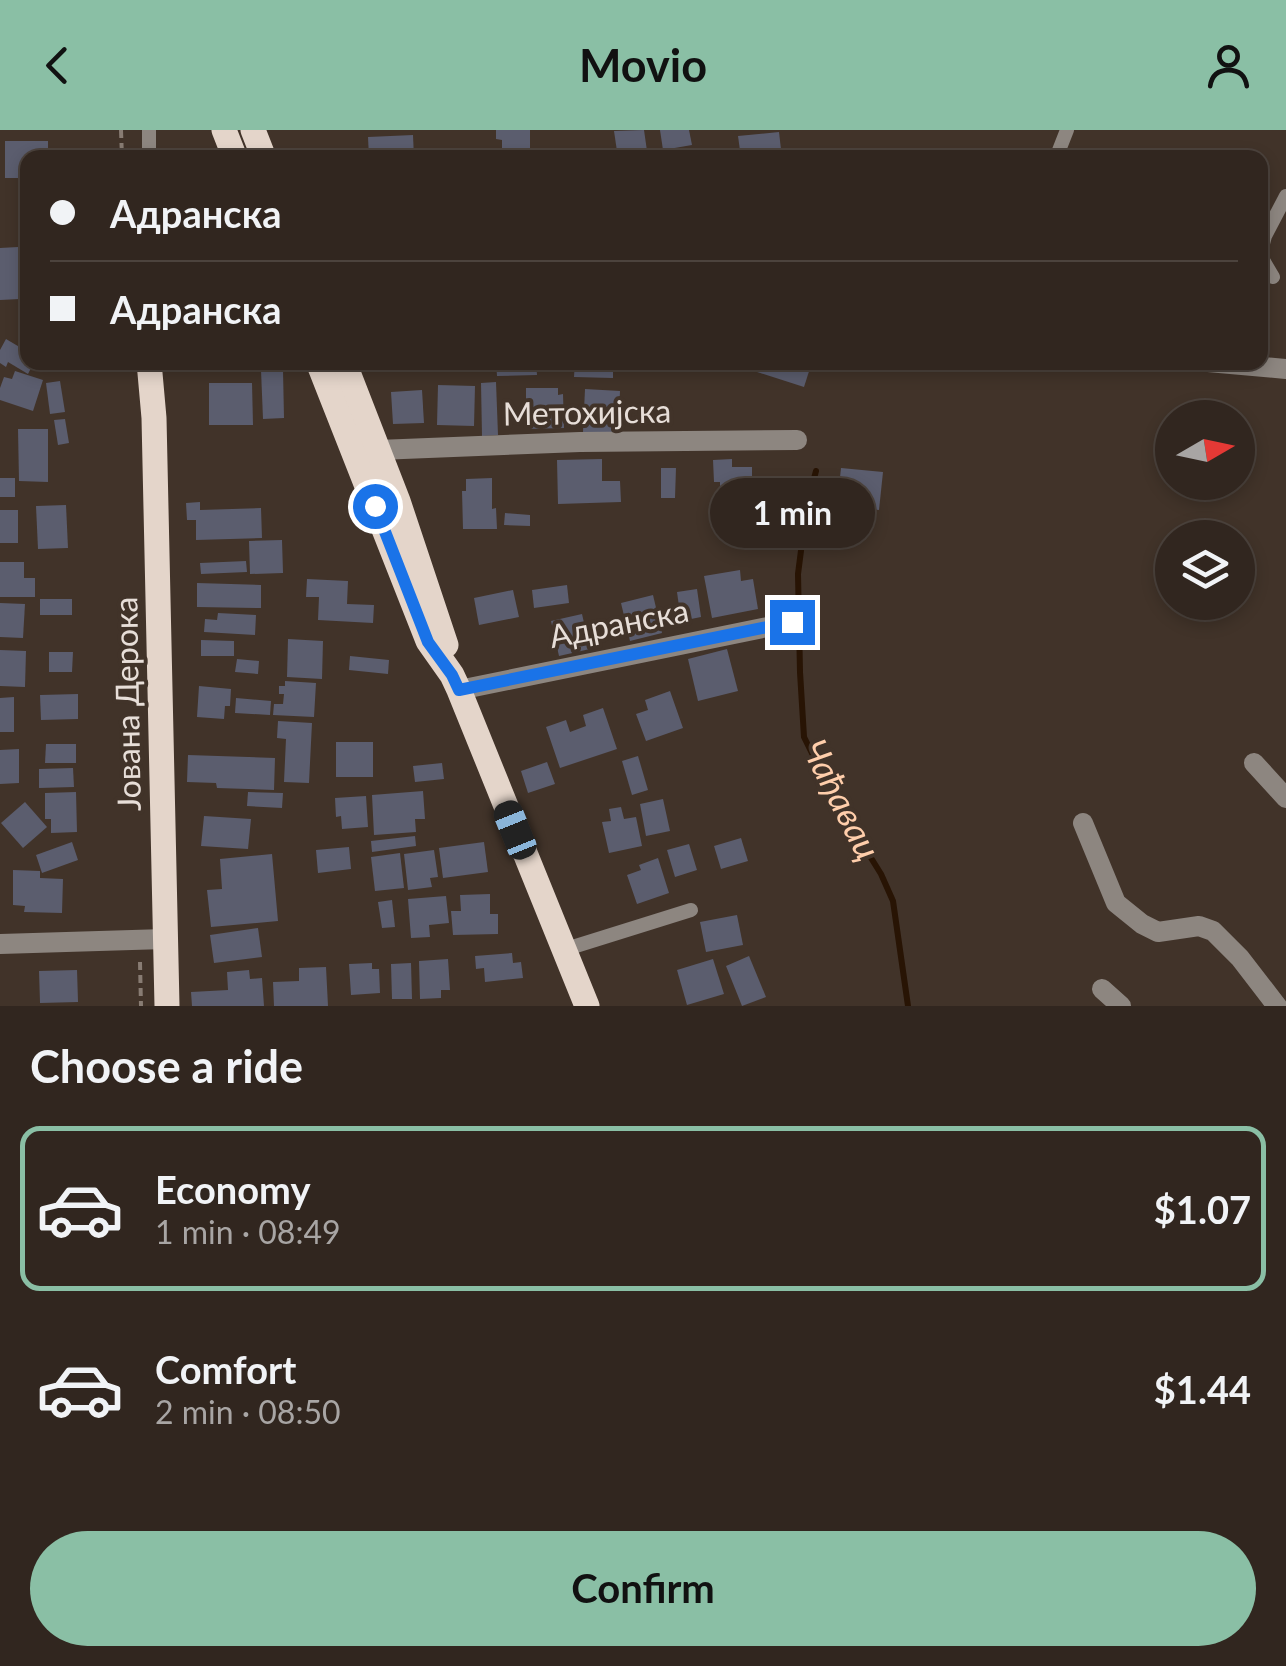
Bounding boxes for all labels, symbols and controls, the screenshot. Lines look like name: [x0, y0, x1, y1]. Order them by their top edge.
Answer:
icon: back: [30, 38, 85, 93]
text: Movio: [579, 38, 707, 92]
icon: person: [1201, 38, 1256, 93]
text: Адранска: [110, 190, 282, 236]
text: Адранска: [110, 286, 282, 332]
street label: Метохијска: [502, 391, 672, 432]
north arrow: [1155, 400, 1255, 500]
map controls: [1155, 400, 1255, 620]
callout: 1 min: [710, 477, 874, 547]
route start: [353, 484, 398, 529]
text: 1 min: [753, 493, 832, 532]
button: layers: [1155, 520, 1255, 620]
street label: Адранска: [546, 590, 692, 655]
street label: Јована Дерока: [105, 596, 148, 812]
route end: [770, 600, 815, 645]
water label: Чађавац: [795, 732, 891, 866]
car: [490, 797, 540, 863]
text: Choose a ride: [30, 1039, 303, 1093]
icon: car: [35, 1164, 125, 1254]
text: Economy: [155, 1166, 310, 1212]
text: $1.07: [1154, 1186, 1251, 1232]
text: 1 min · 08:49: [155, 1212, 341, 1251]
icon: car: [35, 1344, 125, 1434]
text: Comfort: [155, 1346, 296, 1392]
text: $1.44: [1154, 1366, 1251, 1412]
text: 2 min · 08:50: [155, 1392, 341, 1431]
button: Confirm: [30, 1531, 1256, 1646]

